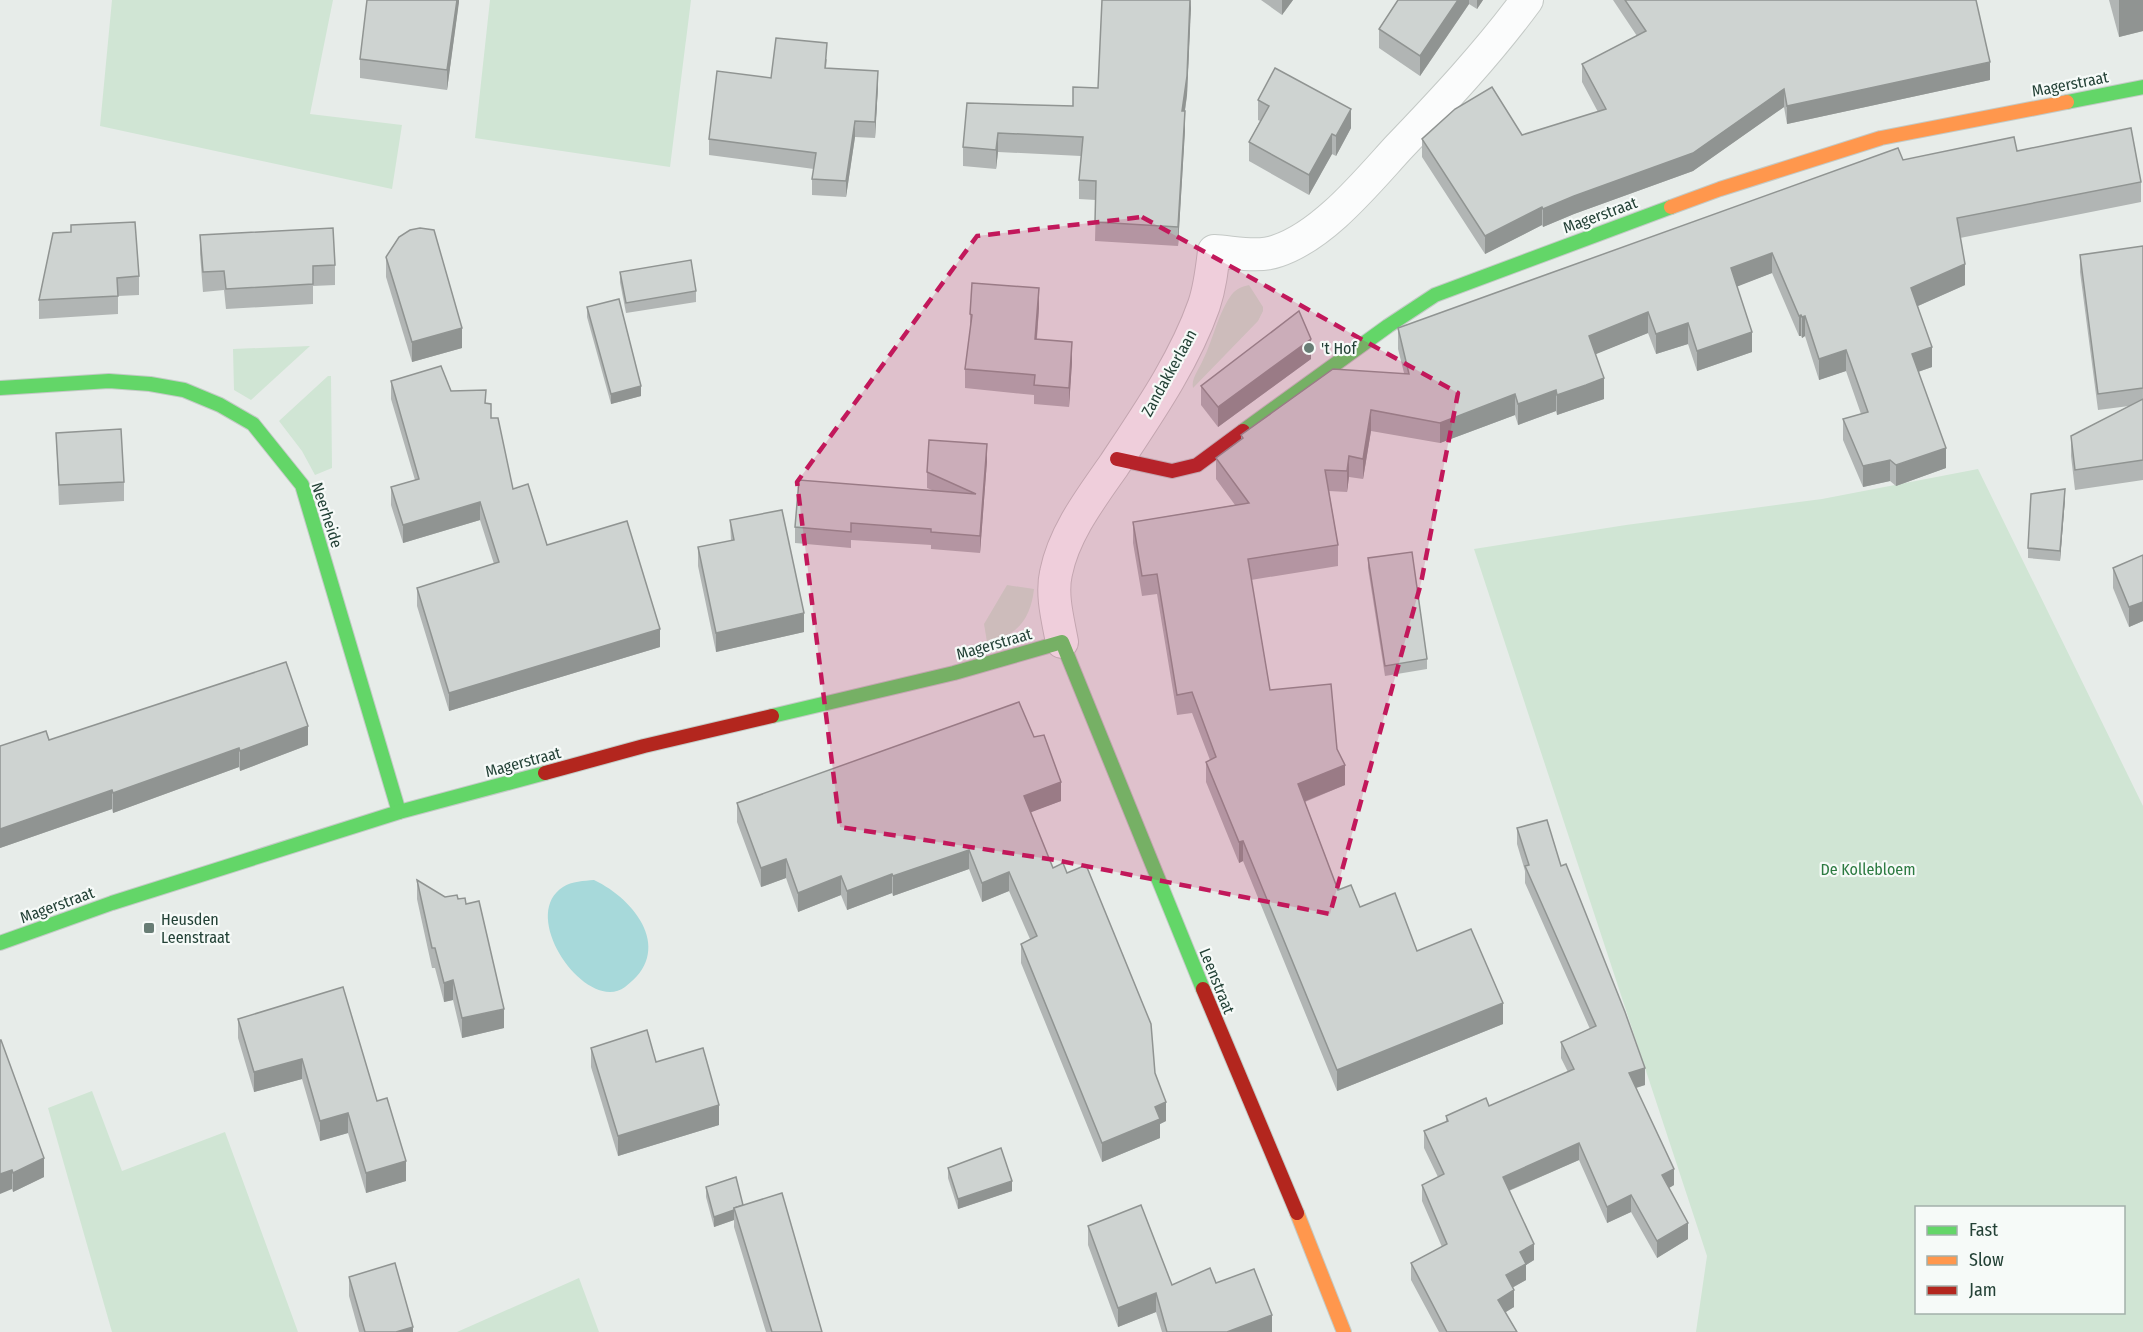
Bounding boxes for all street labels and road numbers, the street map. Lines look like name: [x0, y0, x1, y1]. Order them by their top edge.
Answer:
street label: Magerstraat: [2030, 67, 2111, 101]
street label: Magerstraat: [1560, 193, 1640, 237]
street label: Zandakkerlaan: [1137, 326, 1201, 420]
street label: Neerheide: [307, 480, 347, 550]
street label: Magerstraat: [954, 624, 1035, 664]
street label: Magerstraat: [483, 743, 564, 781]
street label: Magerstraat: [17, 883, 97, 927]
street label: Leenstraat: [1195, 945, 1239, 1017]

